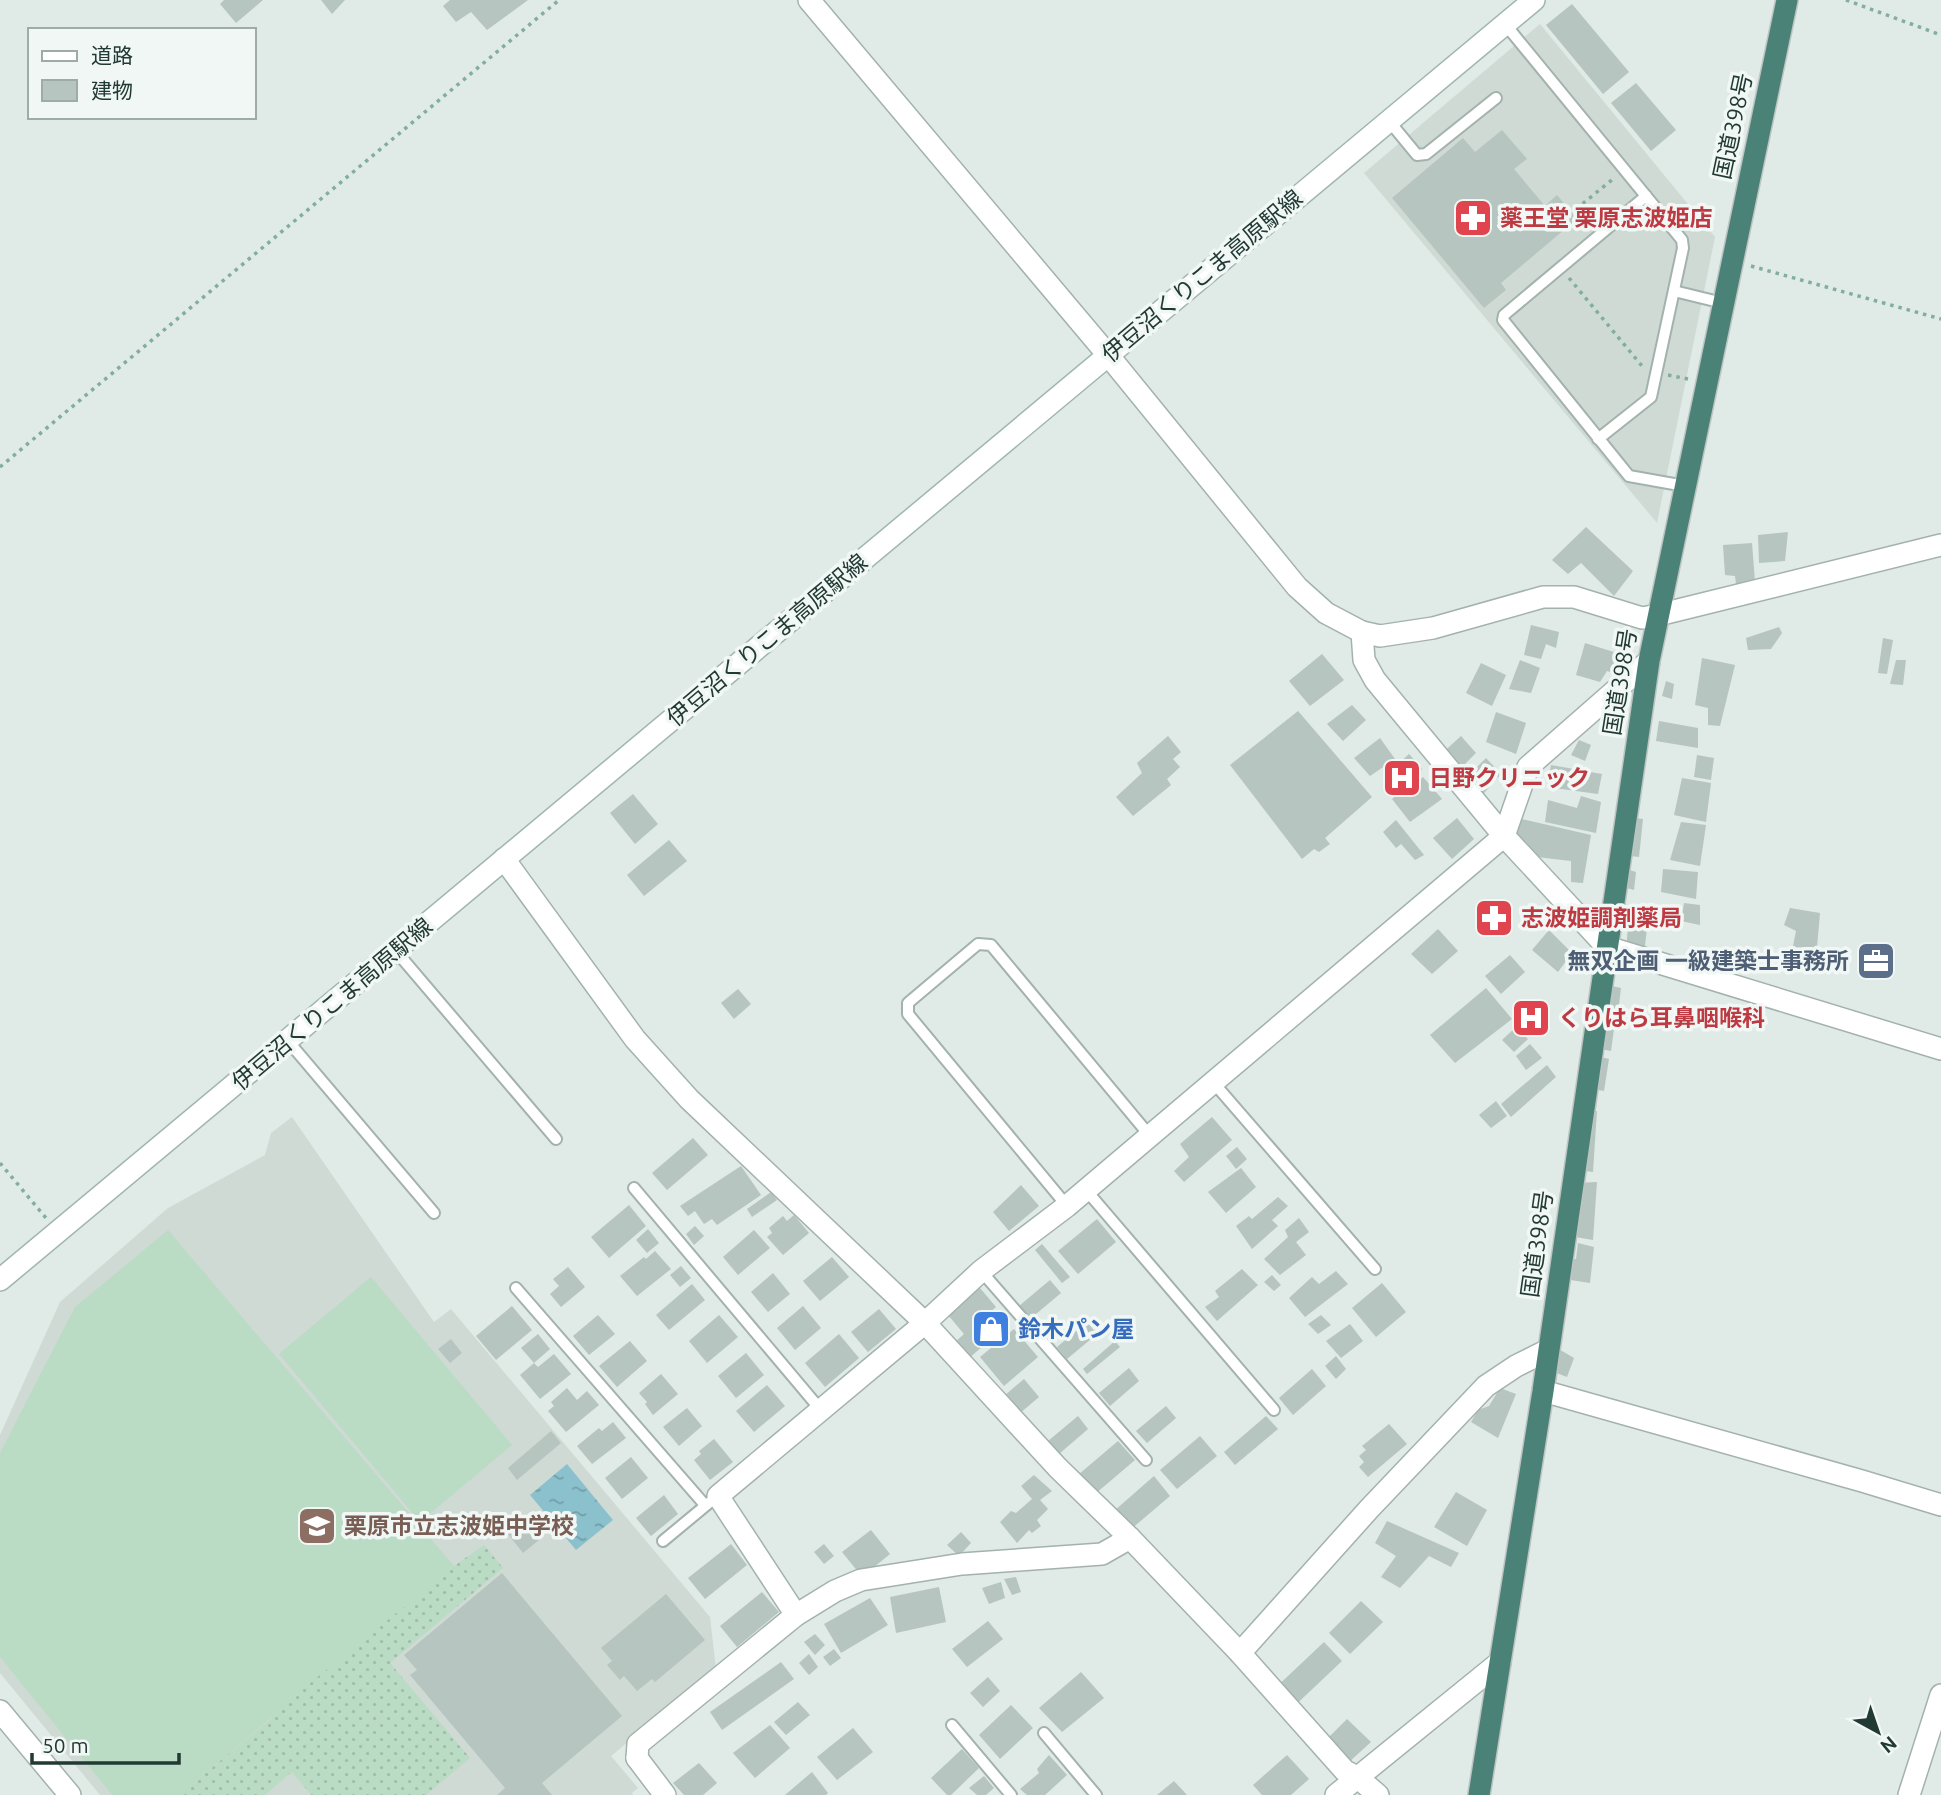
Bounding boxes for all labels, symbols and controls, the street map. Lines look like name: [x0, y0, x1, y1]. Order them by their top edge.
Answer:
legend: [28, 28, 256, 119]
text: 道路: [91, 43, 133, 67]
street label: 国道398号: [1709, 71, 1756, 181]
text: 建物: [91, 78, 133, 102]
street label: 伊豆沼くりこま高原駅線: [1097, 185, 1307, 367]
pharmacy icon: 薬王堂 栗原志波姫店: [1452, 197, 1494, 239]
place label: 薬王堂 栗原志波姫店: [1500, 205, 1712, 230]
street label: 伊豆沼くりこま高原駅線: [662, 549, 872, 731]
street label: 国道398号: [1599, 627, 1640, 737]
hospital icon: 日野クリニック: [1381, 757, 1423, 799]
place label: 日野クリニック: [1429, 765, 1590, 790]
pharmacy icon: 志波姫調剤薬局: [1473, 897, 1515, 939]
place label: 志波姫調剤薬局: [1521, 905, 1682, 930]
street label: 伊豆沼くりこま高原駅線: [227, 913, 437, 1095]
office icon: 無双企画 一級建築士事務所: [1855, 940, 1897, 982]
place label: 無双企画 一級建築士事務所: [1568, 948, 1849, 973]
hospital icon: くりはら耳鼻咽喉科: [1510, 997, 1552, 1039]
place label: くりはら耳鼻咽喉科: [1558, 1005, 1765, 1030]
street label: 国道398号: [1517, 1189, 1556, 1299]
shop icon: 鈴木パン屋: [970, 1308, 1012, 1350]
place label: 鈴木パン屋: [1018, 1316, 1134, 1341]
school or university icon: 栗原市立志波姫中学校: [296, 1505, 338, 1547]
place label: 栗原市立志波姫中学校: [344, 1513, 574, 1538]
north arrow: [1843, 1697, 1913, 1767]
scale bar: [32, 1722, 178, 1766]
text: N: [1876, 1732, 1901, 1758]
text: 50 m: [42, 1733, 89, 1757]

